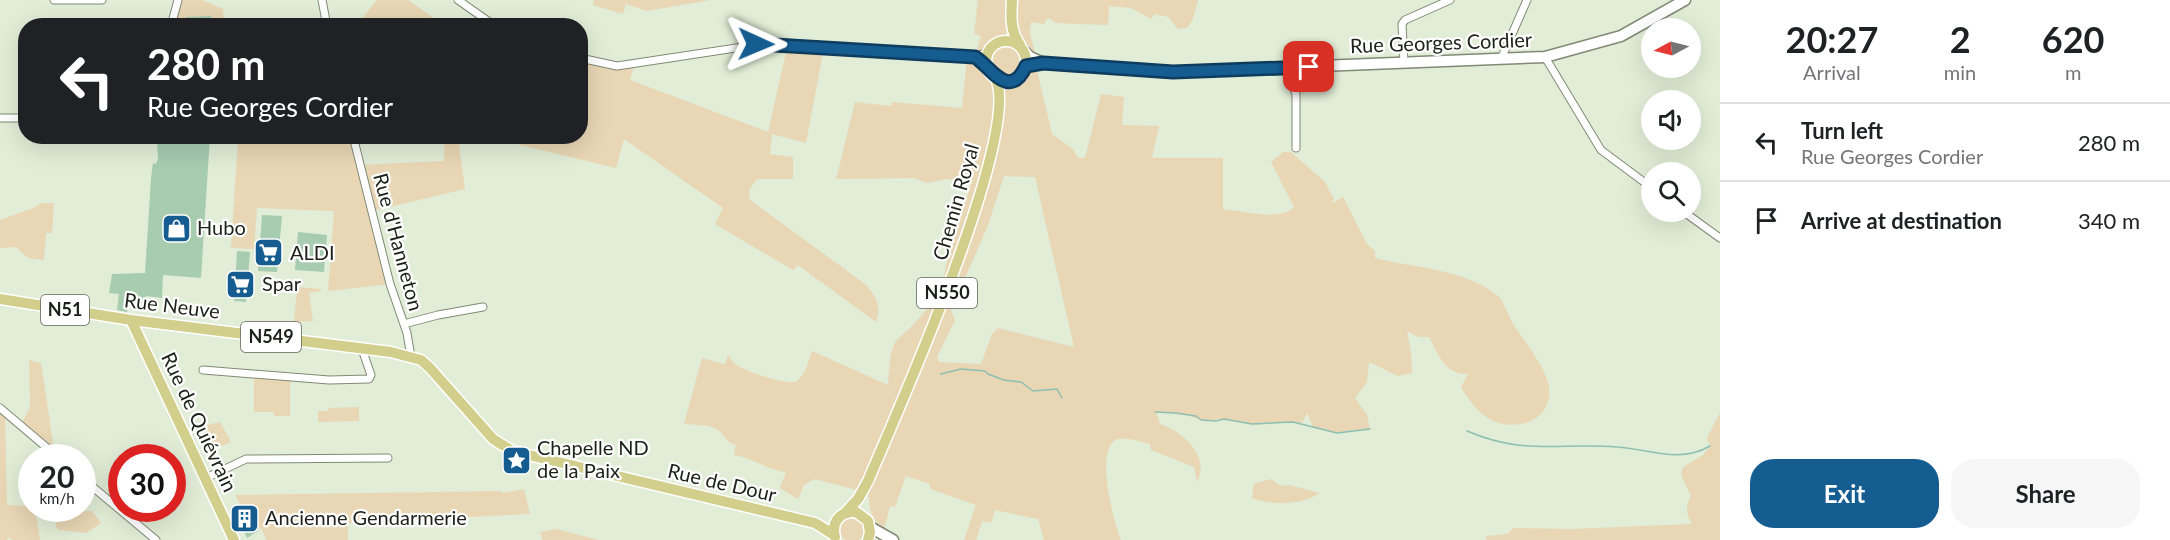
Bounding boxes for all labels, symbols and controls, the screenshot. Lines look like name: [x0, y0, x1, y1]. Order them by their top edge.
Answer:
position arrow: [724, 12, 788, 76]
text: 20:27: [1786, 17, 1878, 61]
text: 2: [1950, 17, 1971, 61]
text: 620: [2042, 17, 2104, 61]
north arrow: [1641, 18, 1701, 78]
map controls: [1641, 18, 1701, 222]
street label: Rue Georges Cordier: [1350, 27, 1533, 57]
text: 280 m: [147, 39, 265, 89]
pin: [1283, 41, 1334, 92]
icon: left: [48, 42, 126, 120]
icon: arrive: [1292, 50, 1325, 83]
text: Arrival: [1803, 60, 1861, 84]
text: min: [1944, 60, 1976, 84]
text: m: [2065, 60, 2081, 84]
text: Rue Georges Cordier: [147, 90, 393, 123]
button: sound: [1641, 90, 1701, 150]
text: Turn left: [1801, 117, 1883, 144]
icon: left: [1750, 126, 1783, 159]
text: 280 m: [2078, 129, 2140, 156]
street label: Chemin Royal: [927, 141, 983, 263]
text: Rue Georges Cordier: [1801, 144, 1983, 168]
button: search: [1641, 162, 1701, 222]
street label: Rue d'Hanneton: [369, 170, 429, 313]
icon: arrive: [1750, 204, 1783, 237]
text: Arrive at destination: [1801, 207, 2002, 234]
text: 340 m: [2078, 207, 2140, 234]
shop icon: Hubo: [160, 212, 192, 244]
place label: Hubo: [197, 215, 246, 239]
supermarket icon: ALDI: [253, 237, 285, 269]
place label: ALDI: [290, 240, 335, 264]
supermarket icon: Spar: [225, 268, 257, 300]
place label: Spar: [262, 271, 302, 295]
road number: N550: [917, 278, 977, 308]
street label: Rue Neuve: [123, 287, 221, 323]
road number: N51: [41, 295, 89, 325]
road number: N549: [241, 322, 301, 352]
street label: Rue de Quiévrain: [157, 348, 243, 495]
place label: Chapelle ND de la Paix: [537, 435, 649, 482]
speed limit sign: 30: [108, 444, 186, 522]
place icon: Chapelle ND de la Paix: [500, 444, 532, 476]
text: 20: [40, 458, 74, 494]
street label: Rue de Dour: [666, 458, 780, 506]
button: Exit: [1750, 459, 1939, 528]
button: Share: [1951, 459, 2140, 528]
text: km/h: [39, 489, 75, 507]
building icon: Ancienne Gendarmerie: [228, 502, 260, 534]
place label: Ancienne Gendarmerie: [265, 505, 467, 529]

